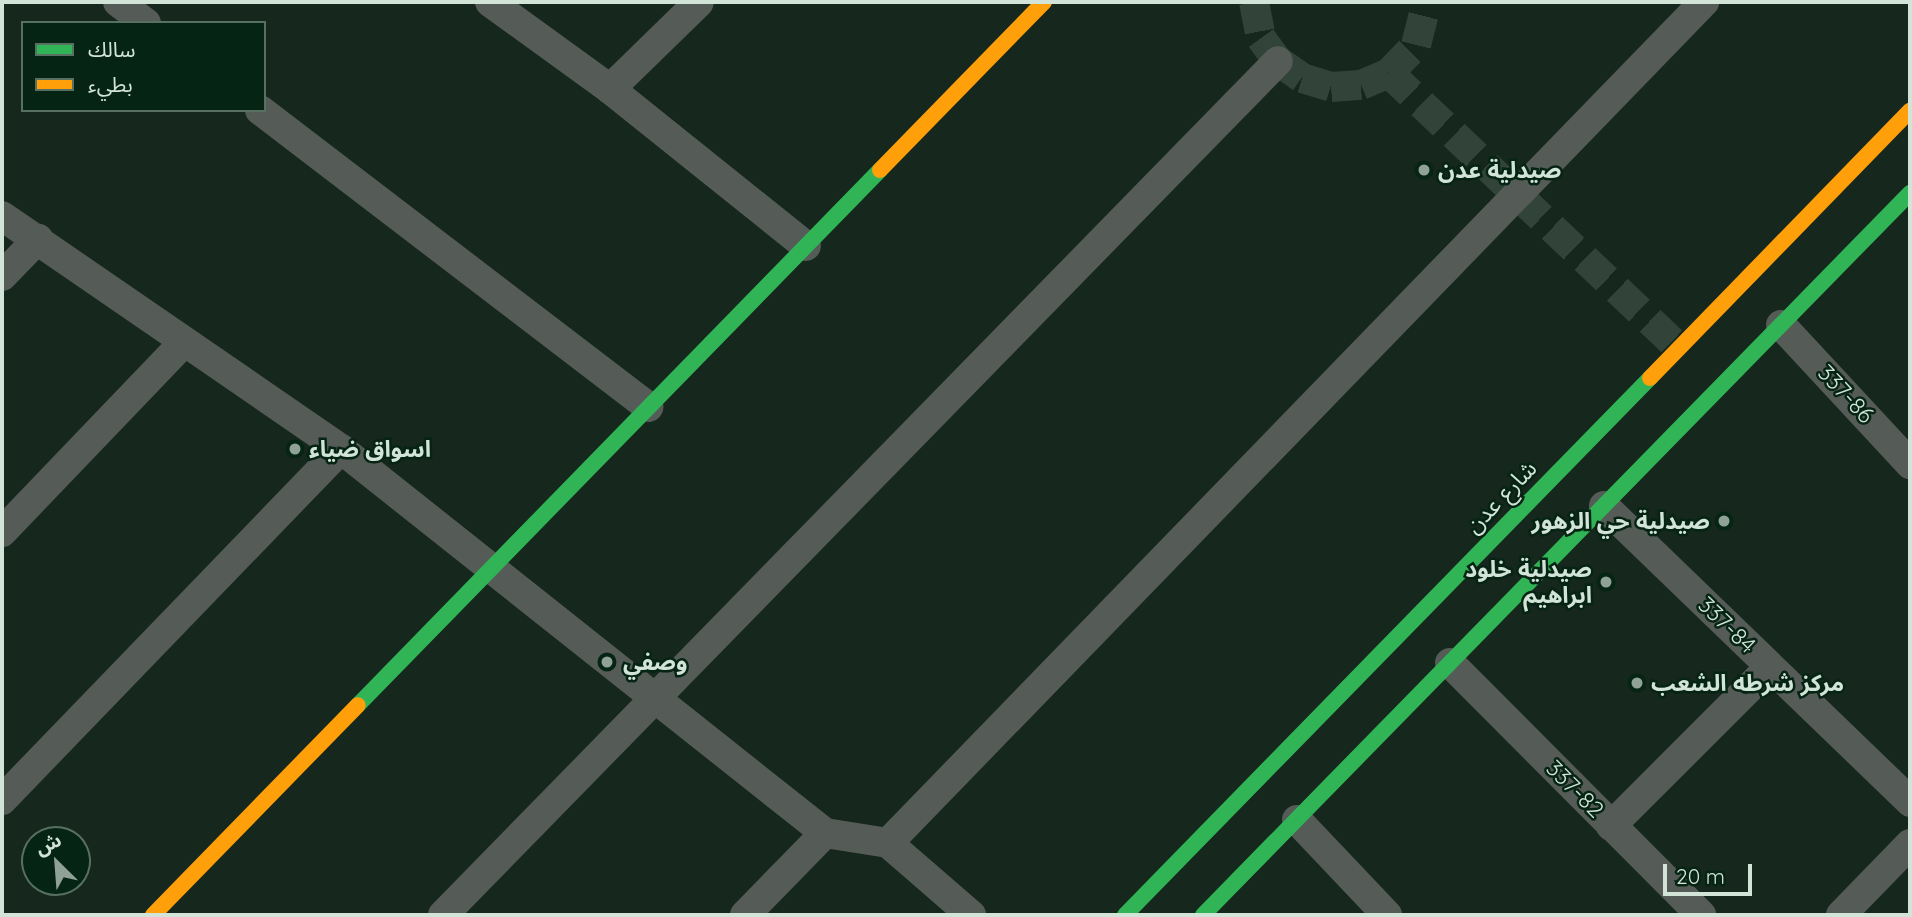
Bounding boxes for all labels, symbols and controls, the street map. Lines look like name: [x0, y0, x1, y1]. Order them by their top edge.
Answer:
legend: [21, 21, 266, 112]
text: سالك: [88, 36, 135, 62]
text: بطيء: [88, 71, 133, 97]
place label: صيدلية عدن: [1438, 156, 1561, 184]
marker: صيدلية عدن: [1416, 162, 1432, 178]
street label: 337-86: [1812, 359, 1880, 429]
place label: اسواق ضياء: [309, 435, 431, 463]
marker: اسواق ضياء: [287, 441, 303, 457]
street label: شارع عدن: [1460, 455, 1542, 539]
place label: صيدلية حي الزهور: [1532, 507, 1710, 535]
marker: صيدلية حي الزهور: [1716, 513, 1732, 529]
place label: صيدلية خلود ابراهيم: [1465, 555, 1592, 609]
marker: صيدلية خلود ابراهيم: [1598, 574, 1614, 590]
street label: 337-84: [1692, 591, 1762, 659]
place label: وصفي: [623, 648, 687, 676]
marker: وصفي: [597, 652, 617, 672]
place label: مركز شرطه الشعب: [1651, 669, 1844, 697]
marker: مركز شرطه الشعب: [1629, 675, 1645, 691]
street label: 337-82: [1540, 754, 1610, 824]
north arrow: [21, 826, 91, 896]
text: ش: [31, 827, 65, 860]
scale bar: [1667, 850, 1756, 894]
text: 20 m: [1676, 863, 1725, 889]

